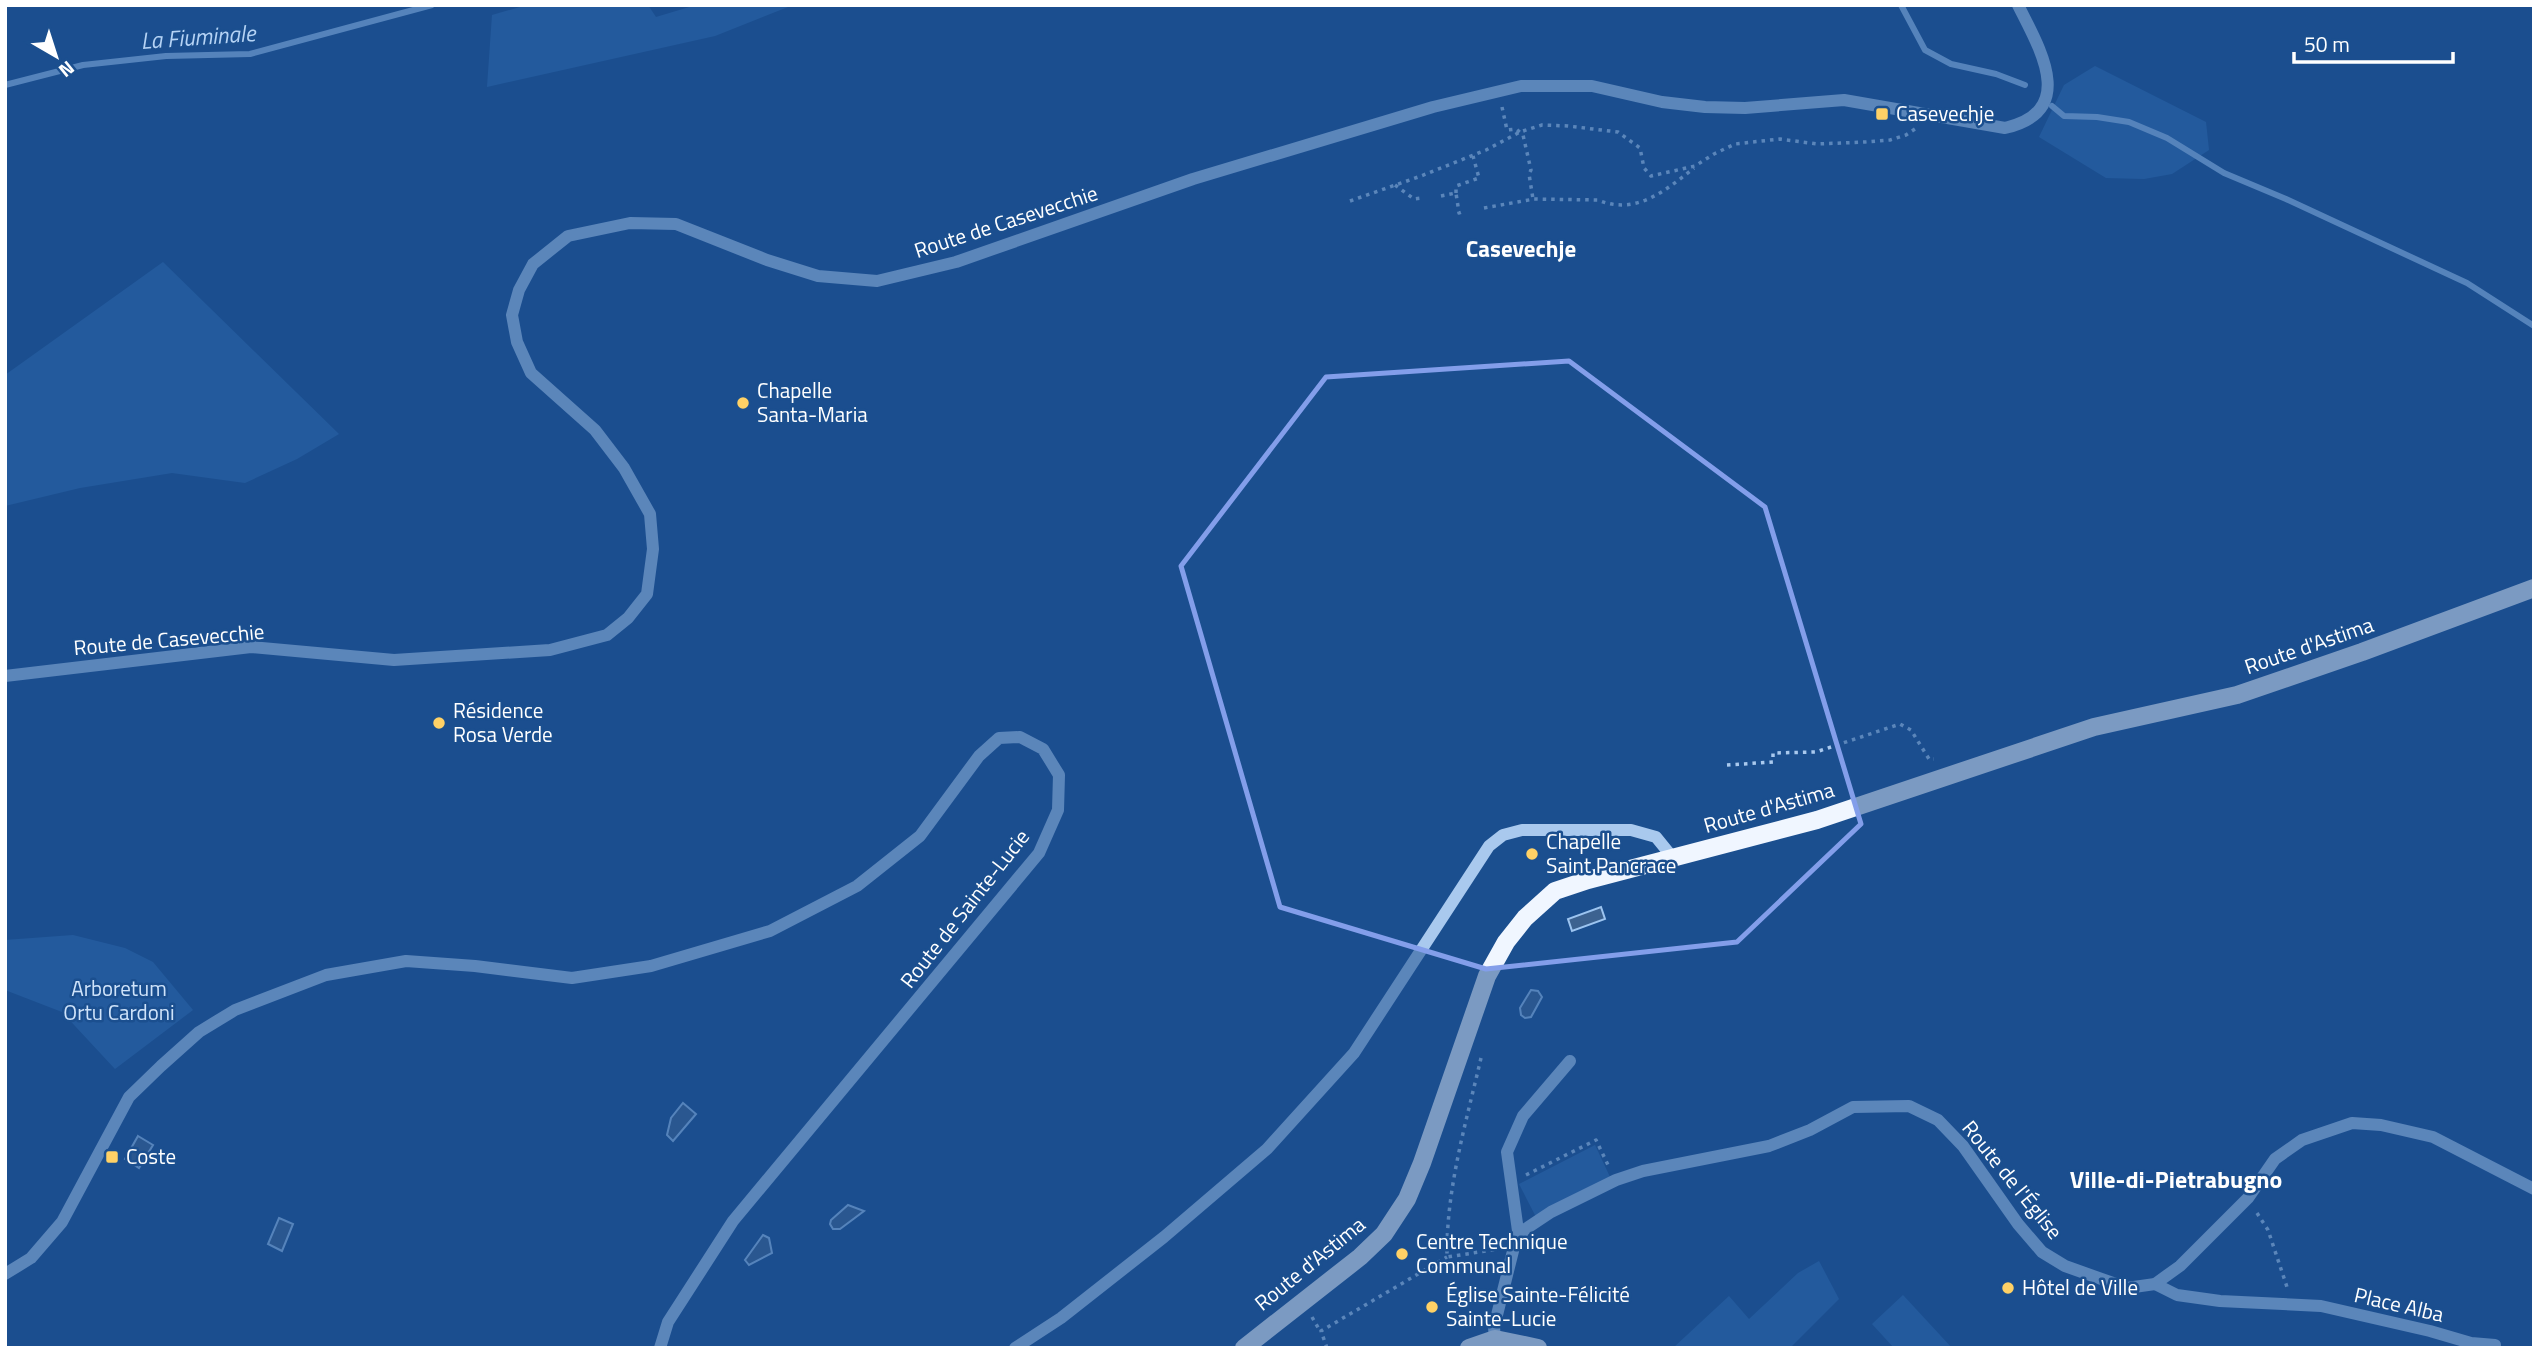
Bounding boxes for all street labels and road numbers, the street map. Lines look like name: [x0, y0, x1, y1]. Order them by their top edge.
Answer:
street label: Route de Casevecchie: [910, 176, 1102, 266]
street label: Route d'Astima: [2240, 608, 2378, 682]
street label: Route de Casevecchie: [72, 615, 266, 663]
street label: Route d'Astima: [1700, 773, 1838, 841]
street label: Route de Sainte-Lucie: [892, 822, 1037, 995]
street label: Route de l'Église: [1955, 1113, 2071, 1246]
street label: Route d'Astima: [1247, 1208, 1372, 1318]
street label: Place Alba: [2351, 1278, 2448, 1330]

